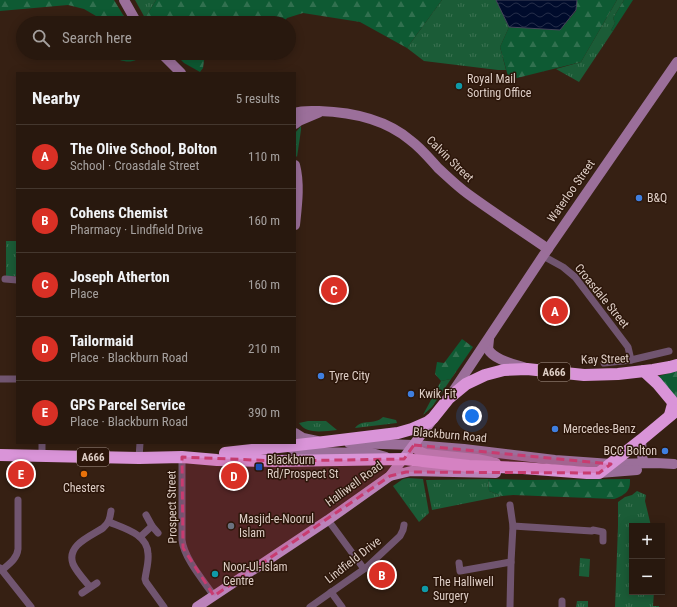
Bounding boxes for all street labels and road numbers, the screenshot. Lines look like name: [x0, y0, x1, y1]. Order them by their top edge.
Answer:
street label: Calvin Street: [424, 133, 477, 185]
street label: Waterloo Street: [544, 157, 598, 225]
street label: Croasdale Street: [572, 261, 632, 331]
street label: Kay Street: [581, 351, 630, 367]
road number: A666: [538, 363, 570, 381]
street label: Blackburn Road: [413, 425, 488, 445]
road number: A666: [77, 448, 109, 466]
street label: Halliwell Road: [323, 459, 385, 509]
street label: Prospect Street: [164, 470, 180, 544]
street label: Lindfield Drive: [322, 534, 384, 586]

